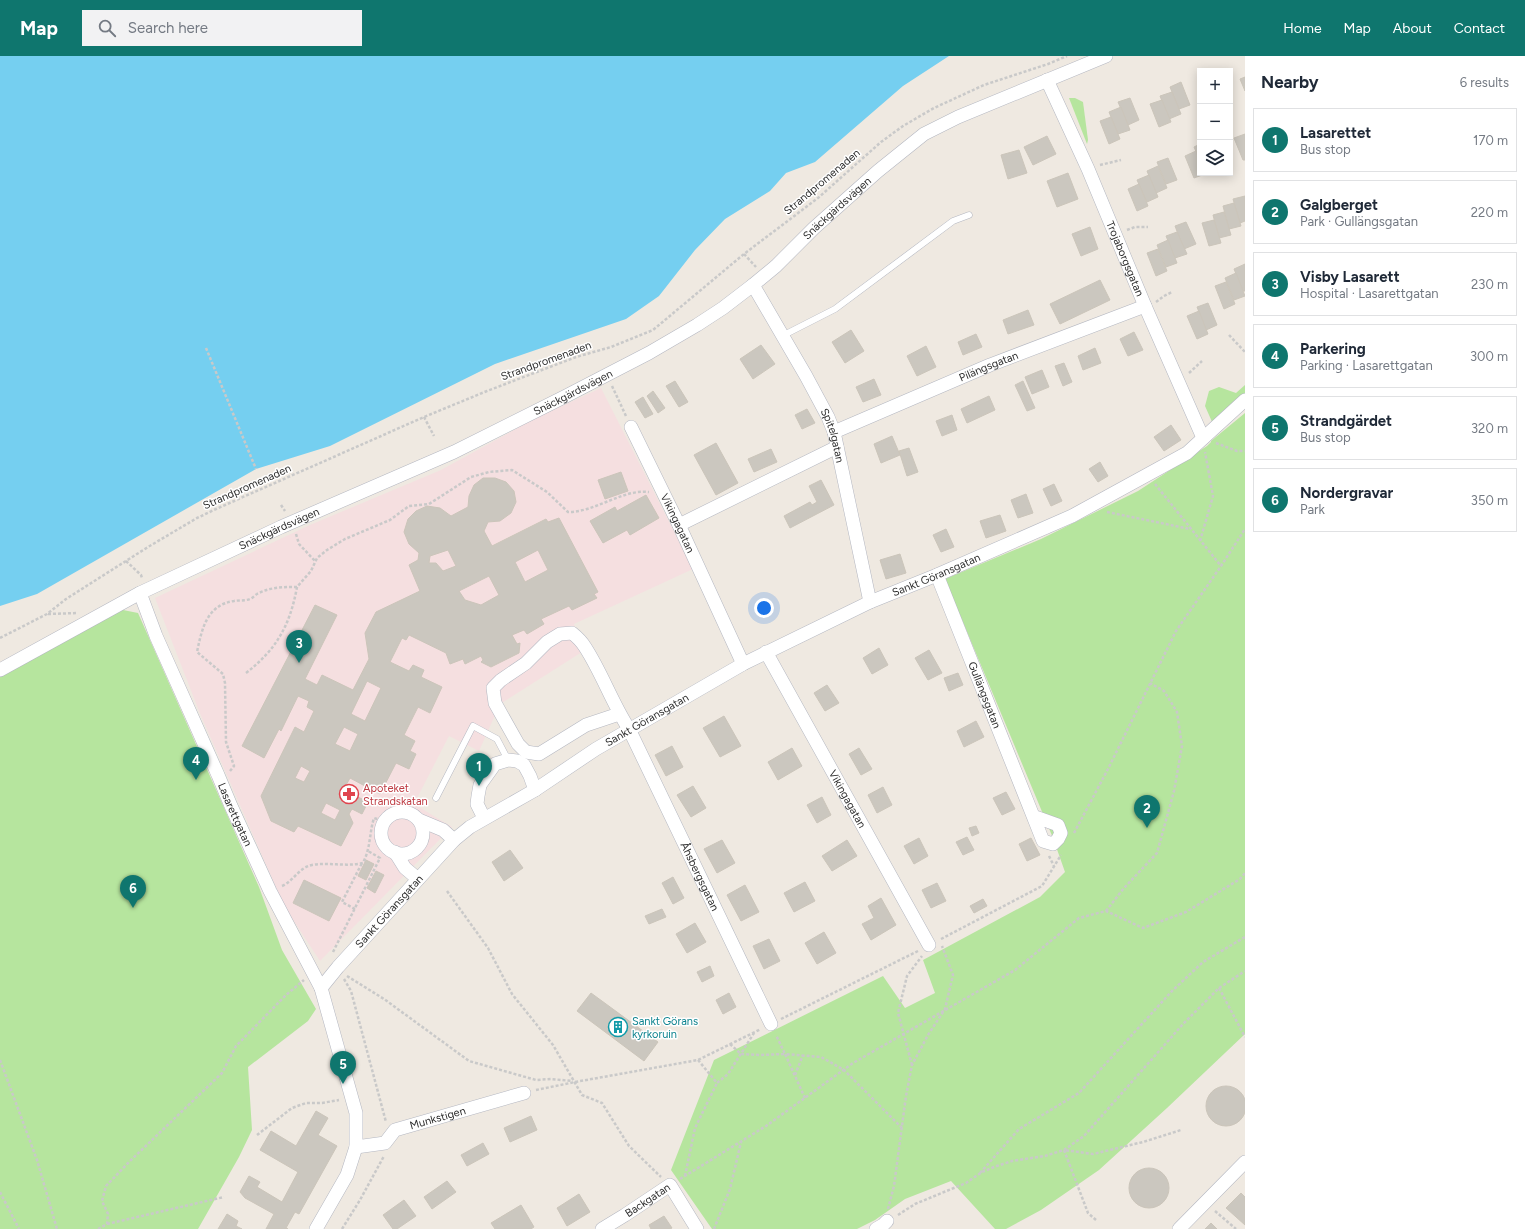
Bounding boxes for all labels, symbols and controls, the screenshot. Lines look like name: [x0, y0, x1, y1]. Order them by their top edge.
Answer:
search box: [82, 10, 362, 46]
text: Map: [20, 17, 58, 40]
icon: search: [96, 17, 118, 39]
text: Search here: [128, 19, 208, 37]
text: Home: [1283, 20, 1322, 37]
text: Map: [1344, 20, 1371, 37]
text: About: [1393, 20, 1432, 37]
text: Contact: [1454, 20, 1505, 37]
map controls: [1197, 68, 1233, 176]
button: +: [1197, 68, 1233, 104]
text: Nearby: [1261, 72, 1319, 92]
text: 6 results: [1460, 75, 1509, 90]
button: −: [1197, 104, 1233, 140]
text: Lasarettet: [1300, 124, 1371, 142]
text: 1: [1272, 133, 1278, 148]
text: 170 m: [1473, 133, 1508, 148]
button: layers: [1197, 140, 1233, 176]
text: Bus stop: [1300, 142, 1351, 157]
street label: Strandpromenaden: [781, 146, 863, 218]
street label: Snäckgärdsvägen: [800, 174, 873, 242]
text: Galgberget: [1300, 196, 1378, 214]
text: 2: [1271, 205, 1279, 220]
text: 220 m: [1471, 205, 1508, 220]
text: Park · Gullängsgatan: [1300, 214, 1418, 229]
street label: Trojaborgsgatan: [1104, 219, 1147, 298]
text: Visby Lasarett: [1300, 268, 1400, 286]
text: 3: [1271, 277, 1279, 292]
text: 230 m: [1471, 277, 1508, 292]
text: Hospital · Lasarettgatan: [1300, 286, 1439, 301]
street label: Strandpromenaden: [499, 339, 593, 383]
text: Parkering: [1300, 340, 1366, 358]
street label: Pilängsgatan: [957, 348, 1020, 384]
text: 4: [1271, 349, 1279, 364]
text: 300 m: [1470, 349, 1508, 364]
text: Parking · Lasarettgatan: [1300, 358, 1433, 373]
street label: Snäckgärdsvägen: [531, 367, 615, 418]
street label: Spitelgatan: [818, 406, 847, 464]
text: Strandgärdet: [1300, 412, 1392, 430]
text: 5: [1271, 421, 1279, 436]
text: 320 m: [1471, 421, 1508, 436]
text: Bus stop: [1300, 430, 1351, 445]
street label: Strandpromenaden: [201, 462, 293, 512]
text: Nordergravar: [1300, 484, 1393, 502]
street label: Vikingagatan: [658, 491, 697, 555]
text: 6: [1271, 493, 1279, 508]
text: 350 m: [1471, 493, 1508, 508]
text: Park: [1300, 502, 1325, 517]
street label: Snäckgärdsvägen: [237, 505, 321, 552]
street label: Sankt Göransgatan: [890, 551, 982, 599]
your location: [754, 598, 774, 618]
pin: 3: [286, 630, 312, 663]
street label: Gullängsgatan: [966, 660, 1004, 730]
street label: Sankt Göransgatan: [603, 690, 691, 749]
pin: 4: [183, 747, 209, 780]
pin: 1: [466, 753, 492, 786]
street label: Vikingagatan: [826, 768, 869, 830]
street label: Lasarettgatan: [215, 781, 255, 848]
place label: Apoteket Strandskatan: [363, 782, 428, 808]
pharmacy icon: Apoteket Strandskatan: [338, 783, 360, 805]
pin: 2: [1134, 795, 1160, 828]
street label: Åhsbergsgatan: [678, 840, 722, 913]
street label: Sankt Göransgatan: [352, 872, 425, 950]
pin: 6: [120, 875, 146, 908]
place label: Sankt Görans kyrkoruin: [632, 1015, 698, 1041]
building icon: Sankt Görans kyrkoruin: [607, 1016, 629, 1038]
pin: 5: [330, 1051, 356, 1084]
street label: Munkstigen: [408, 1104, 467, 1132]
street label: Backgatan: [622, 1180, 673, 1220]

